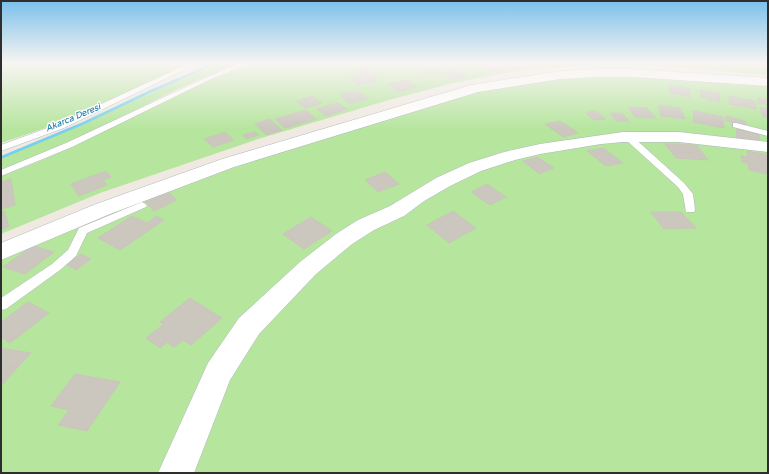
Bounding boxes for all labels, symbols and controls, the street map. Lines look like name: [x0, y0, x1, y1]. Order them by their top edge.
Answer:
water label: Akarca Deresi: [44, 101, 104, 135]

